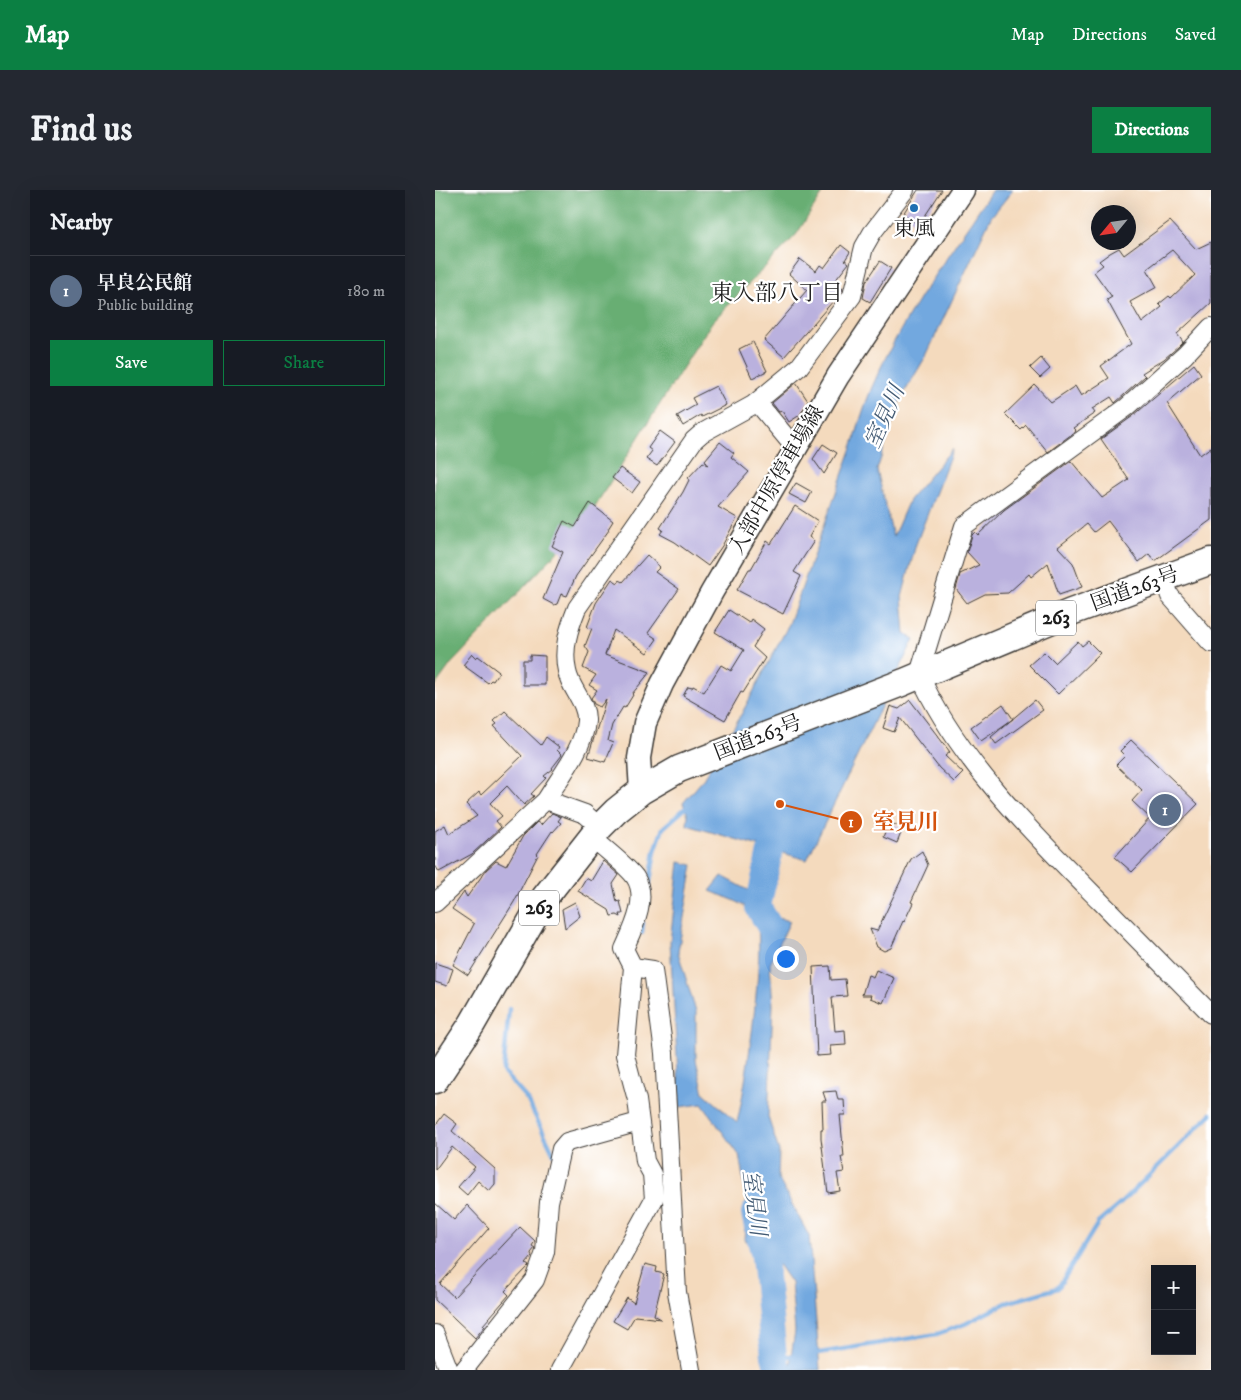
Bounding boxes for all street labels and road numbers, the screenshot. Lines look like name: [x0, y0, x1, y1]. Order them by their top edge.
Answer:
street label: 入部中原停車場線: [724, 401, 830, 559]
street label: 国道263号: [1087, 561, 1183, 617]
road number: 263: [1036, 600, 1076, 636]
street label: 国道263号: [710, 709, 806, 767]
road number: 263: [519, 890, 559, 926]

